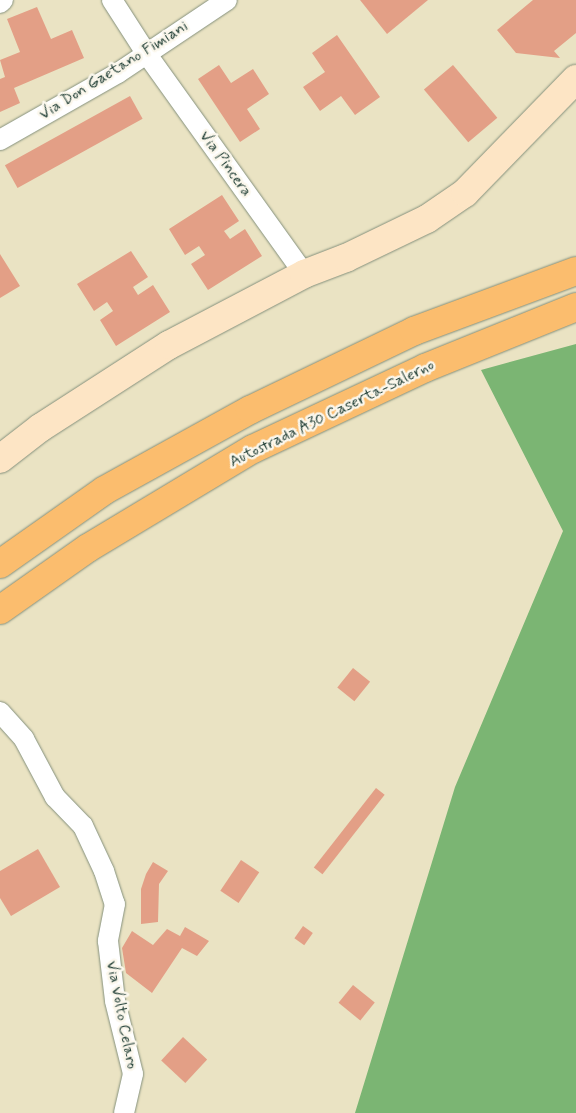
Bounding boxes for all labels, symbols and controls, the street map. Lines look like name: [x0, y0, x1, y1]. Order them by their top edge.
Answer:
street label: Via Don Gaetano Fimiani: [34, 16, 194, 126]
street label: Via Pincera: [195, 127, 255, 201]
street label: Autostrada A30 Caserta-Salerno: [227, 356, 437, 472]
street label: Via Volto Celaro: [101, 960, 141, 1070]

